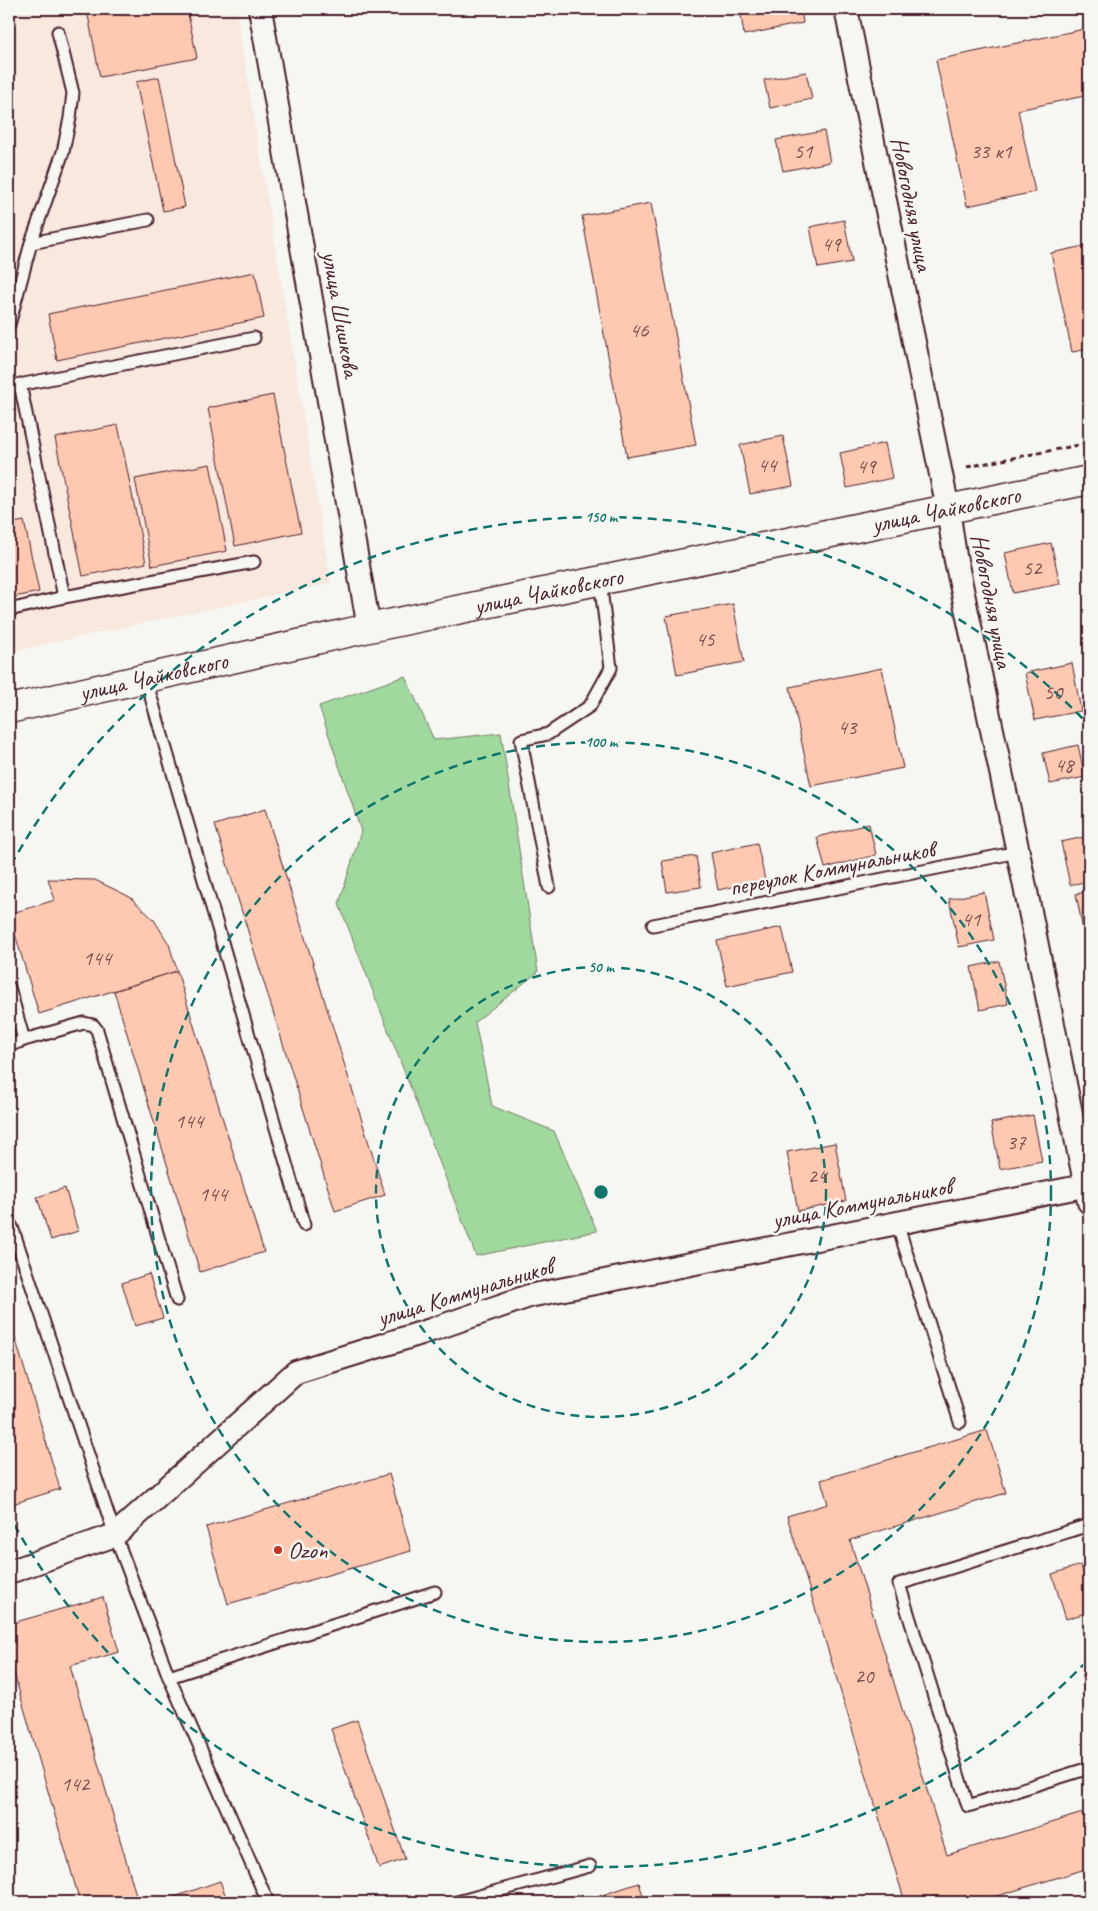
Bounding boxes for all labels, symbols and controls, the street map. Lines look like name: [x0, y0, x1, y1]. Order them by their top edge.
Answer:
street label: Новогодняя улица: [884, 134, 940, 275]
house number: 51: [794, 138, 814, 164]
house number: 33 к1: [970, 138, 1013, 164]
house number: 49: [822, 231, 842, 257]
street label: улица Шишкова: [315, 247, 367, 381]
house number: 46: [630, 317, 649, 343]
house number: 44: [758, 452, 779, 478]
house number: 49: [857, 453, 877, 479]
street label: улица Чайковского: [867, 479, 1024, 540]
text: 150 m: [585, 508, 619, 527]
street label: Новогодняя улица: [964, 531, 1020, 672]
house number: 52: [1023, 555, 1043, 581]
street label: улица Чайковского: [469, 561, 627, 621]
house number: 45: [696, 626, 716, 652]
street label: улица Чайковского: [75, 645, 232, 708]
house number: 50: [1044, 679, 1064, 705]
house number: 43: [838, 714, 858, 740]
text: 100 m: [585, 733, 619, 752]
house number: 48: [1055, 752, 1076, 778]
street label: переулок Коммунальников: [727, 833, 942, 903]
house number: 41: [962, 906, 982, 932]
house number: 144: [83, 945, 114, 971]
text: 50 m: [588, 958, 615, 977]
house number: 144: [175, 1108, 206, 1134]
house number: 37: [1007, 1129, 1027, 1155]
house number: 24: [808, 1163, 829, 1189]
street label: улица Коммунальников: [768, 1170, 960, 1236]
house number: 144: [199, 1181, 230, 1207]
centre of rings: [592, 1183, 610, 1201]
street label: улица Коммунальников: [372, 1249, 562, 1334]
place label: Ozon: [288, 1535, 328, 1565]
marker: Ozon: [272, 1544, 284, 1556]
house number: 20: [855, 1663, 875, 1689]
house number: 142: [61, 1771, 91, 1797]

